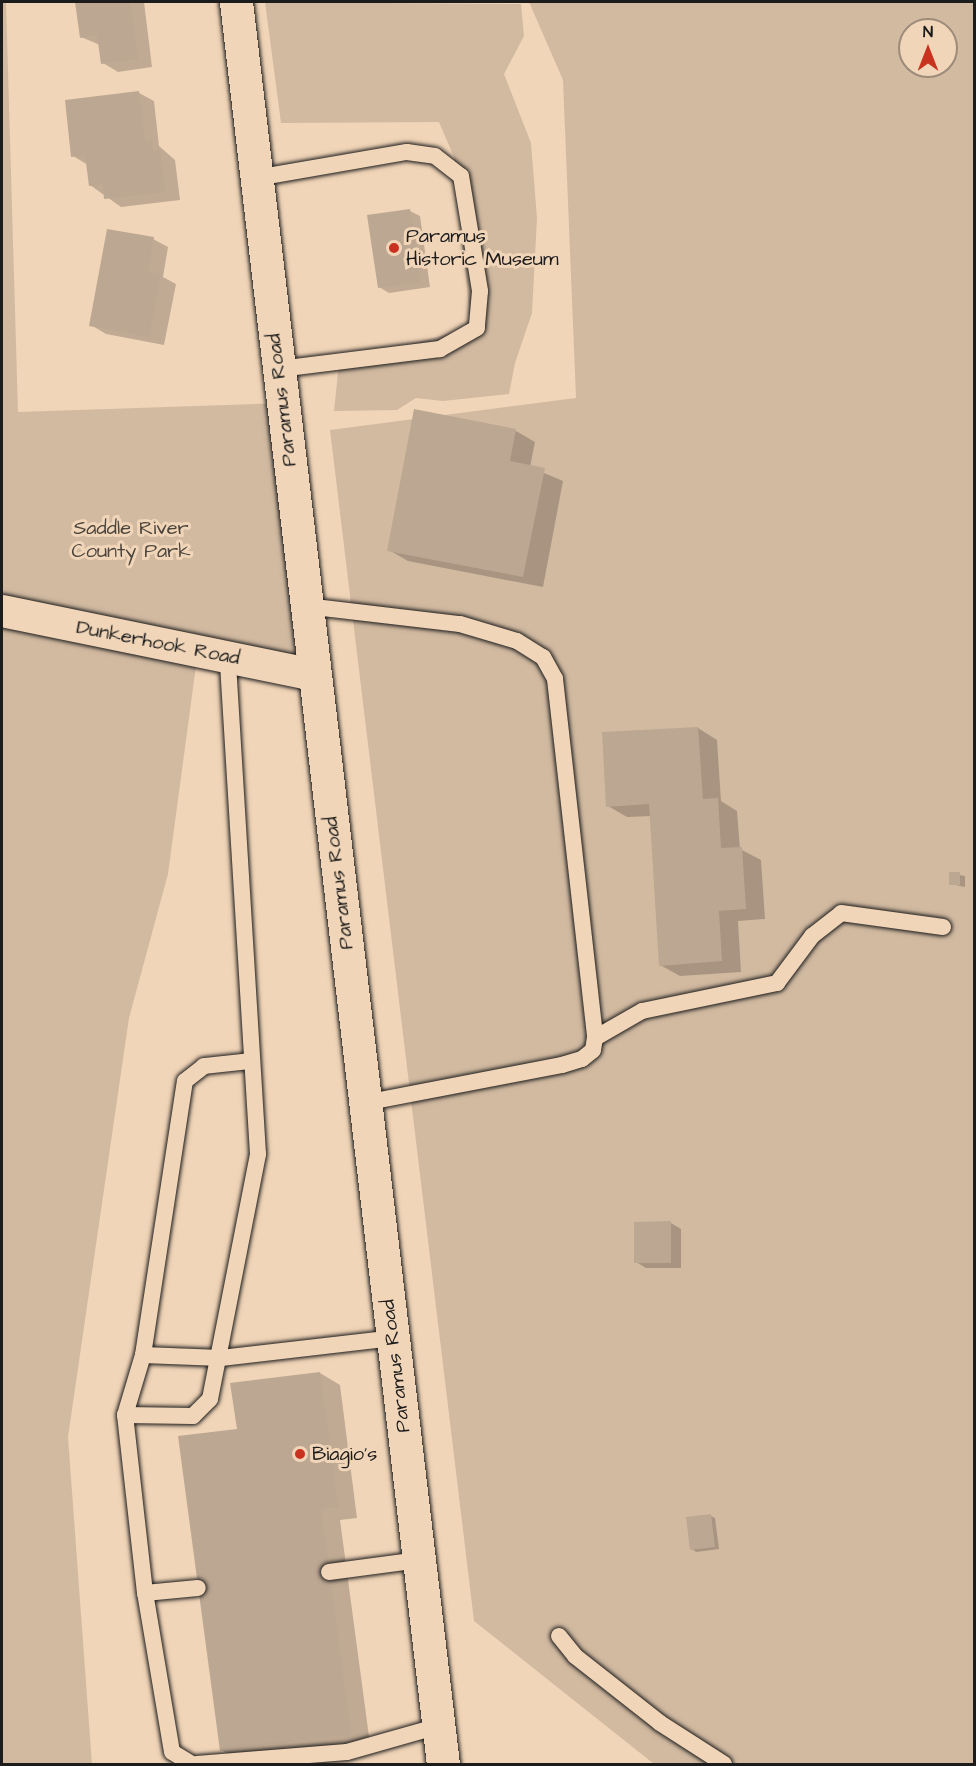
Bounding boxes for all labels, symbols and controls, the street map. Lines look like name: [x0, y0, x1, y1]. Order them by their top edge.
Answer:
north arrow: [898, 18, 958, 78]
text: N: [923, 21, 933, 43]
place label: Paramus Historic Museum: [406, 225, 559, 272]
marker: Paramus Historic Museum: [387, 241, 401, 255]
street label: Paramus Road: [262, 332, 302, 468]
park label: Saddle River County Park: [72, 516, 190, 563]
street label: Dunkerhook Road: [74, 615, 242, 671]
street label: Paramus Road: [319, 815, 359, 951]
street label: Paramus Road: [376, 1298, 416, 1434]
place label: Biagio's: [312, 1442, 377, 1466]
marker: Biagio's: [293, 1447, 307, 1461]

